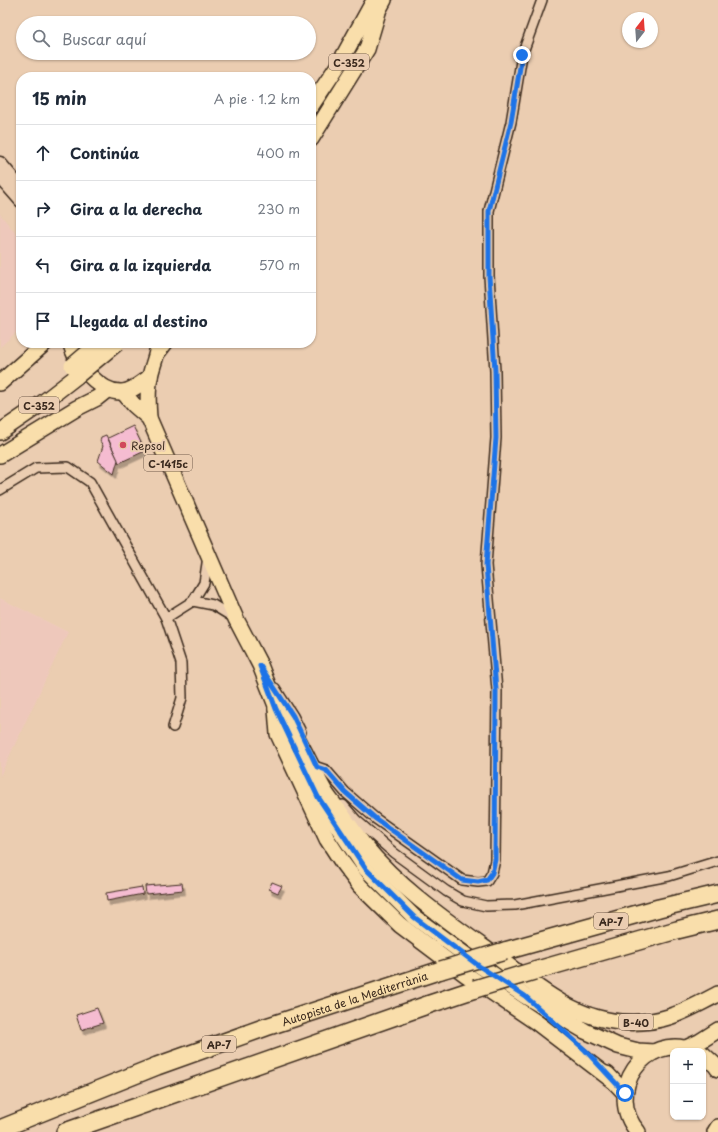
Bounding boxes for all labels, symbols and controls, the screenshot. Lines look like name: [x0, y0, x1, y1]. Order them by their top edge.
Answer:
north arrow: [622, 12, 658, 48]
search box: [16, 16, 316, 60]
icon: search: [30, 27, 52, 49]
text: Buscar aquí: [62, 27, 146, 50]
route end: [513, 46, 531, 64]
road number: C-352: [329, 54, 369, 70]
text: 15 min: [32, 85, 87, 111]
text: A pie · 1.2 km: [214, 89, 300, 108]
text: Continúa: [70, 141, 139, 164]
icon: ahead: [32, 142, 54, 164]
text: 400 m: [257, 143, 300, 162]
text: Gira a la derecha: [70, 197, 202, 220]
icon: right: [32, 198, 54, 220]
text: 230 m: [258, 199, 300, 218]
text: Gira a la izquierda: [70, 253, 211, 276]
icon: left: [32, 254, 54, 276]
text: 570 m: [259, 255, 300, 274]
text: Llegada al destino: [70, 309, 208, 332]
icon: arrive: [32, 310, 54, 332]
road number: C-352: [19, 397, 59, 413]
place label: Repsol: [131, 437, 165, 454]
marker: Repsol: [118, 440, 128, 450]
road number: C-1415c: [144, 455, 192, 471]
road number: AP-7: [594, 913, 628, 929]
street label: Autopista de la Mediterrània: [279, 966, 430, 1030]
road number: B-40: [619, 1014, 653, 1030]
road number: AP-7: [202, 1036, 236, 1052]
map controls: [670, 1048, 706, 1120]
button: +: [670, 1048, 706, 1084]
route start: [616, 1084, 634, 1102]
button: −: [670, 1084, 706, 1120]

